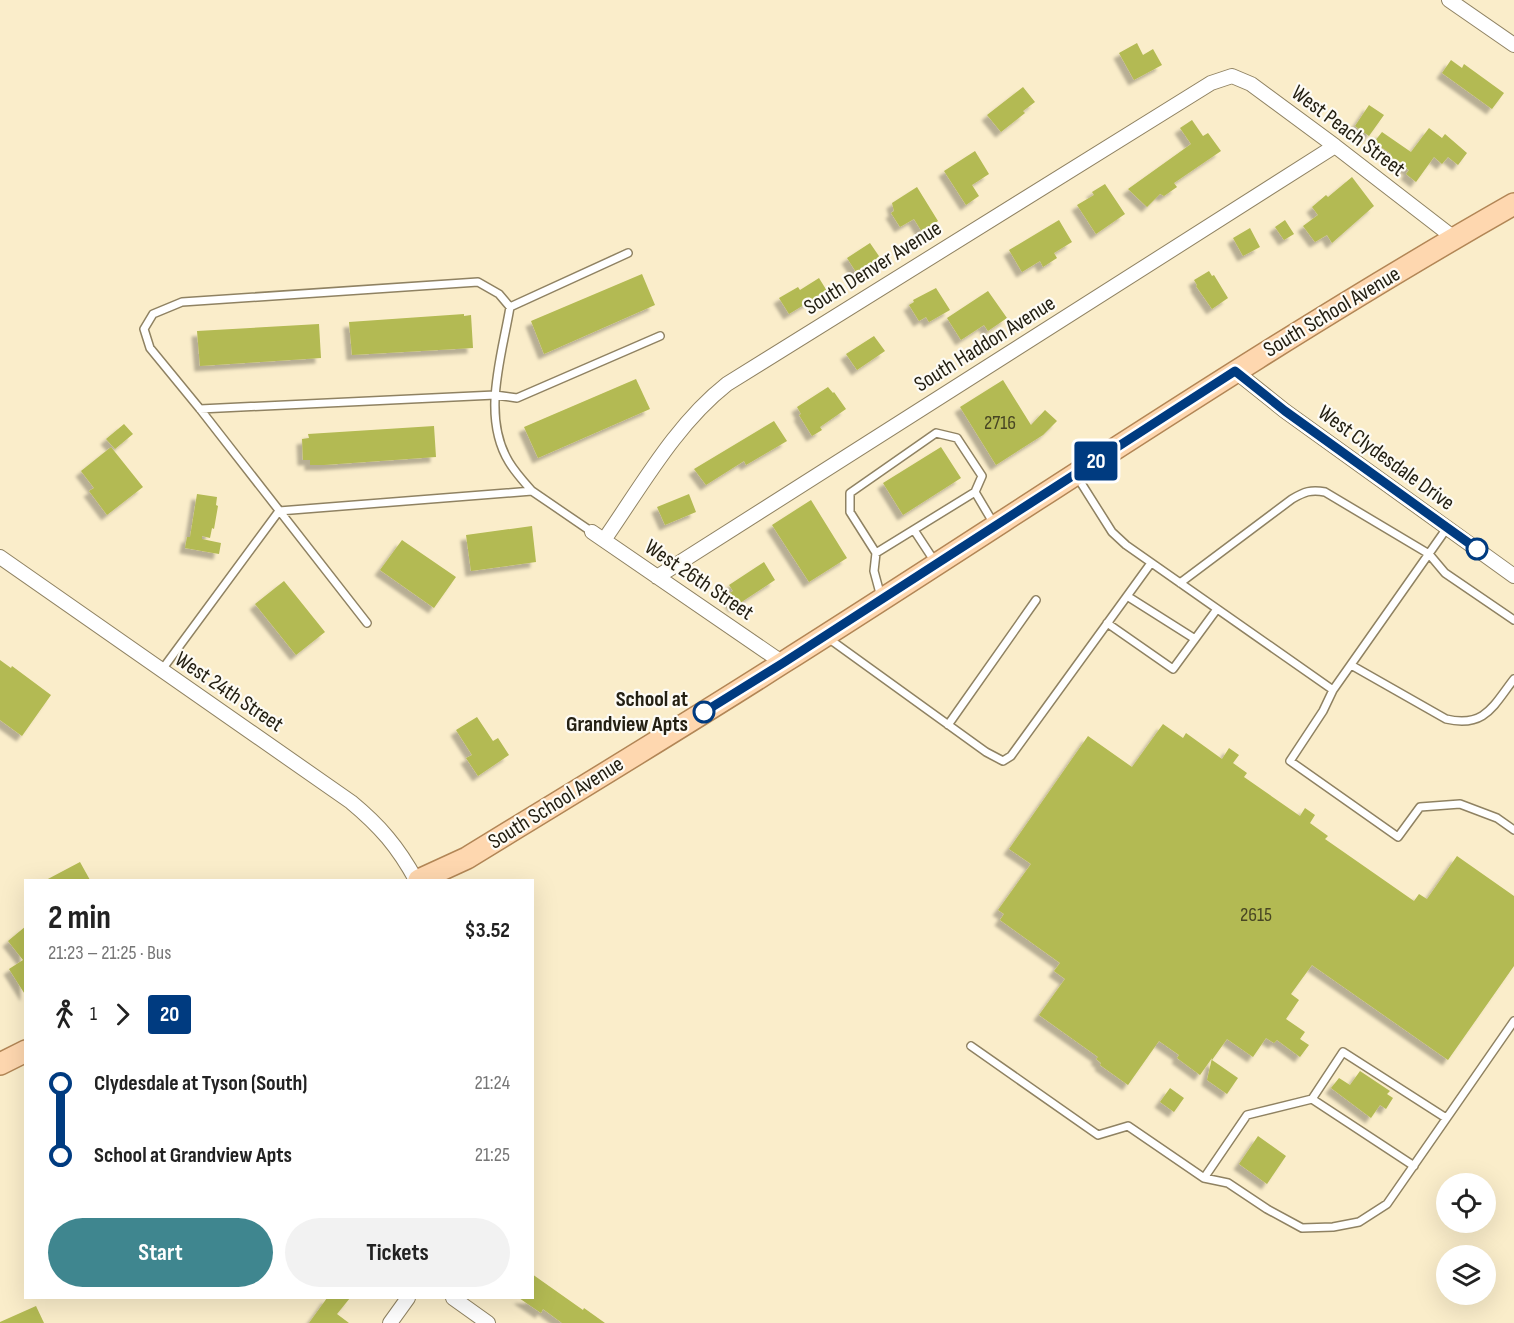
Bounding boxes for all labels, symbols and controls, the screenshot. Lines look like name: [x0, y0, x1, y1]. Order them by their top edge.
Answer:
street label: West Peach Street: [1286, 79, 1411, 183]
street label: South Denver Avenue: [799, 215, 947, 321]
street label: South School Avenue: [1259, 261, 1405, 363]
street label: South Haddon Avenue: [909, 290, 1061, 398]
street label: West Clydesdale Drive: [1312, 399, 1460, 517]
house number: 2716: [984, 411, 1016, 435]
line badge: 20: [1069, 442, 1123, 480]
text: 20: [1086, 449, 1106, 474]
street label: West 26th Street: [639, 534, 759, 626]
unlabelled marker: [1466, 538, 1488, 560]
street label: West 24th Street: [170, 646, 289, 738]
place label: School at Grandview Apts: [566, 686, 688, 738]
marker: School at Grandview Apts: [693, 701, 715, 723]
street label: South School Avenue: [483, 751, 629, 855]
text: 2 min: [48, 898, 111, 938]
house number: 2615: [1240, 903, 1272, 927]
text: $3.52: [465, 917, 510, 944]
text: 21:23 – 21:25 · Bus: [48, 941, 171, 965]
icon: walk: [48, 998, 81, 1031]
icon: forward: [106, 998, 139, 1031]
text: 1: [90, 1002, 97, 1026]
text: 20: [160, 1002, 179, 1027]
text: Clydesdale at Tyson (South): [94, 1070, 307, 1097]
text: 21:24: [474, 1071, 510, 1095]
text: School at Grandview Apts: [94, 1142, 292, 1169]
text: 21:25: [475, 1143, 510, 1167]
map controls: [1436, 1173, 1496, 1305]
button: locate: [1436, 1173, 1496, 1233]
button: Start: [48, 1218, 273, 1287]
button: Tickets: [285, 1218, 510, 1287]
button: layers: [1436, 1245, 1496, 1305]

